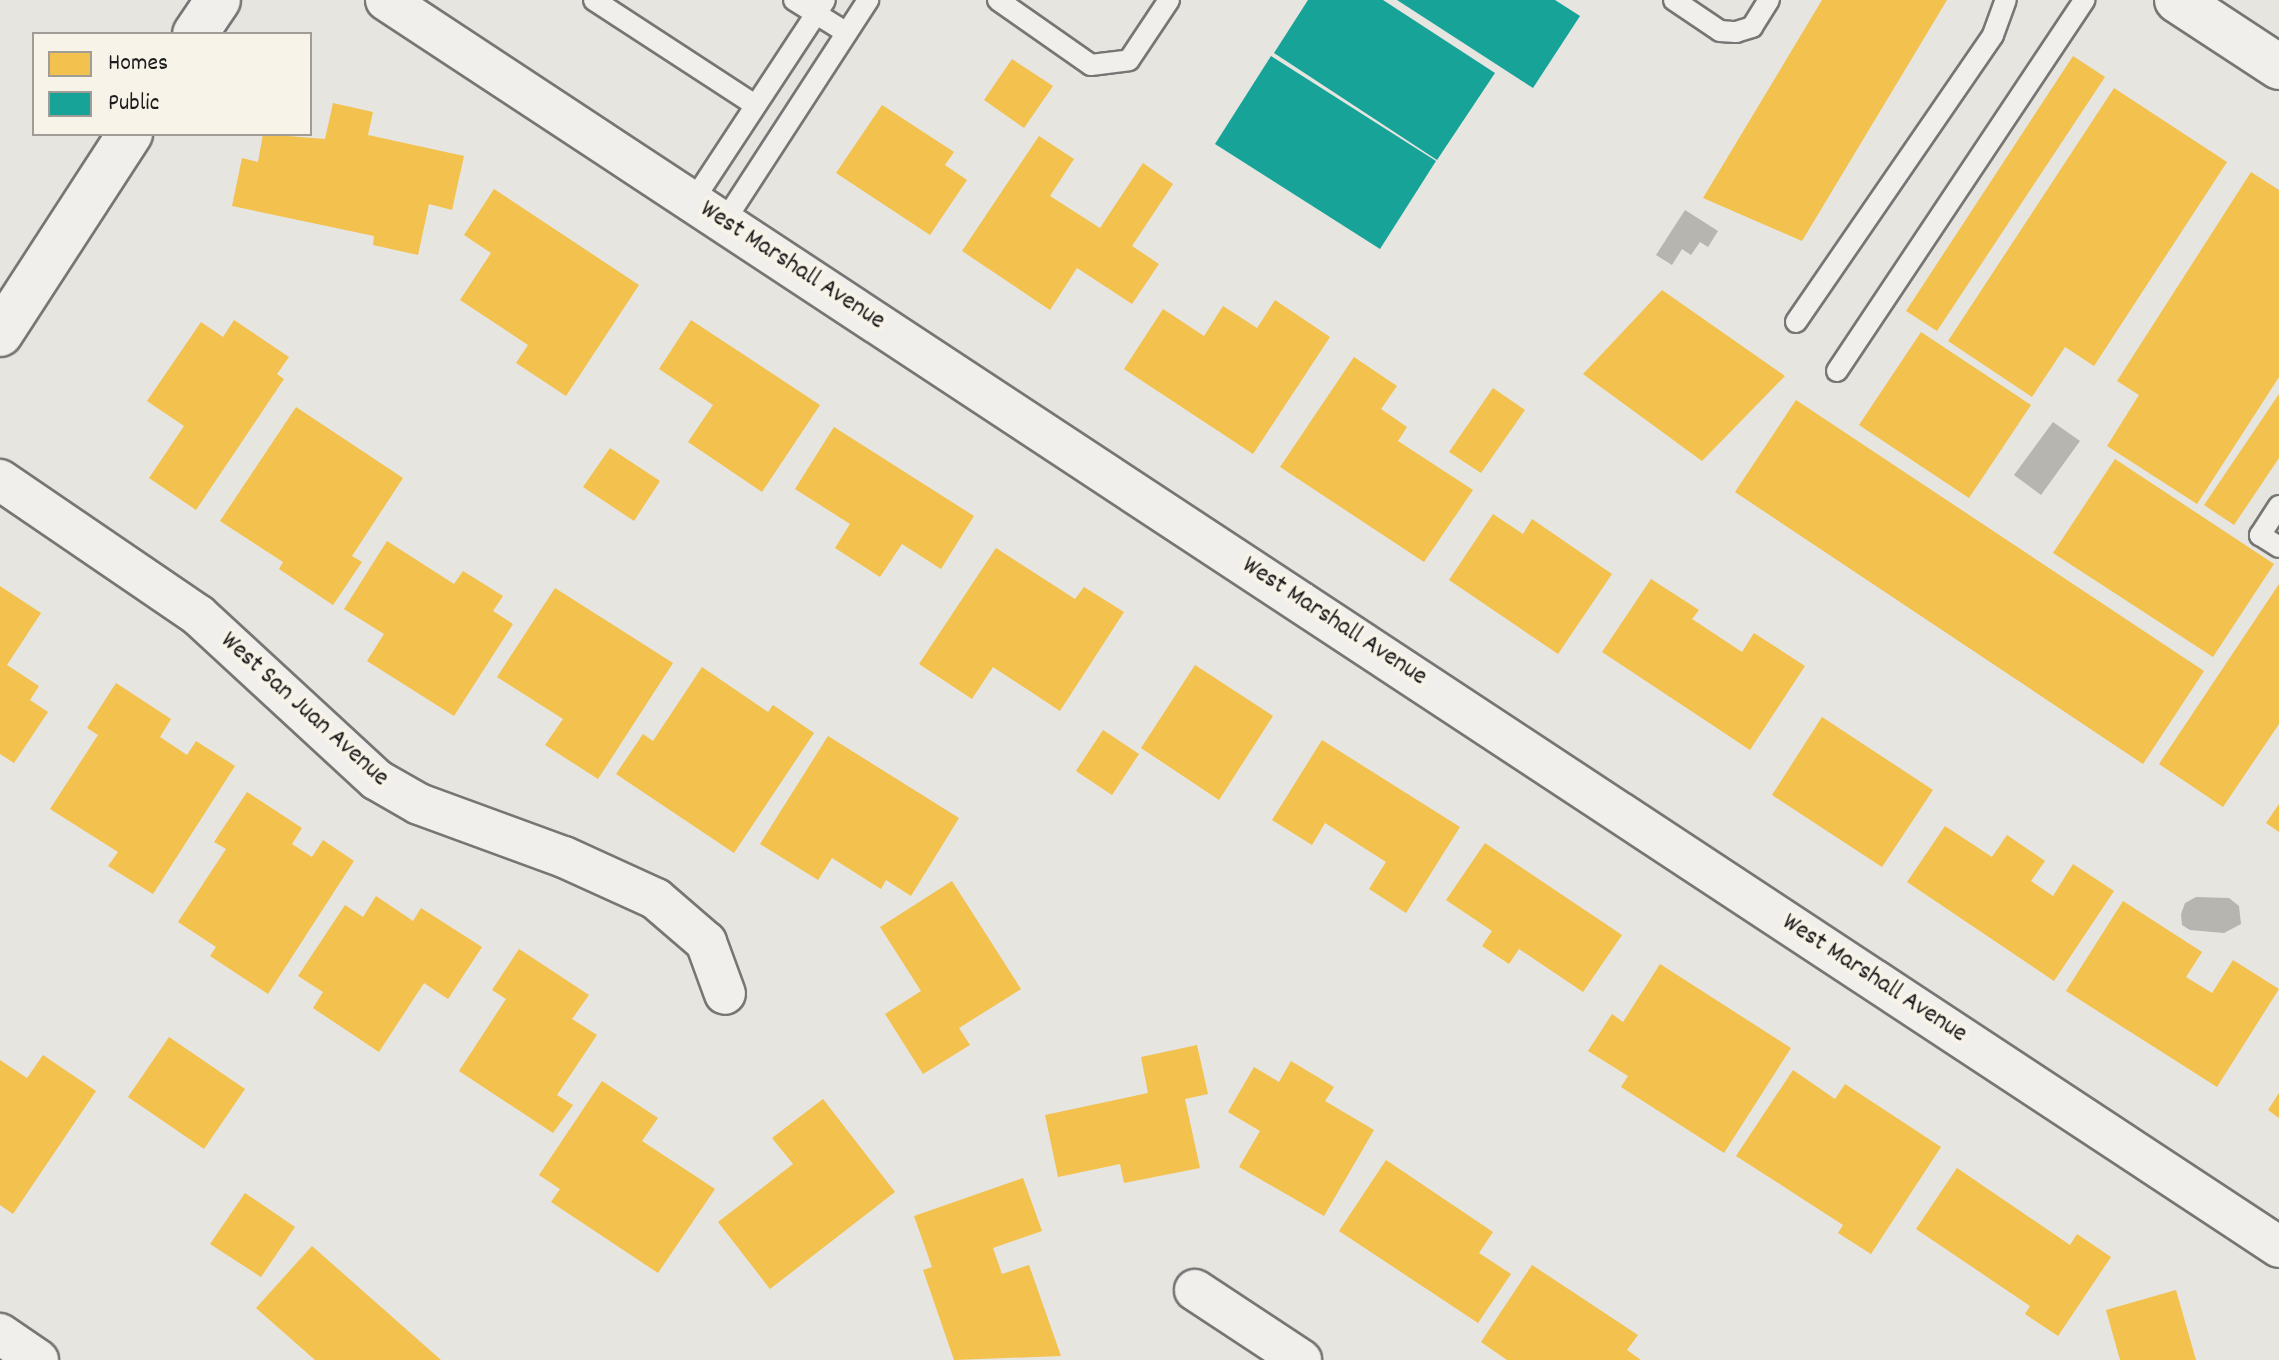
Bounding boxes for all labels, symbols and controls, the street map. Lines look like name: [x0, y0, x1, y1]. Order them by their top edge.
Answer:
legend: [32, 32, 312, 136]
text: Homes: [108, 47, 168, 81]
text: Public: [108, 87, 159, 121]
street label: West Marshall Avenue: [694, 195, 890, 337]
street label: West Marshall Avenue: [1236, 551, 1432, 693]
street label: West San Juan Avenue: [213, 626, 395, 794]
street label: West Marshall Avenue: [1776, 908, 1972, 1050]

